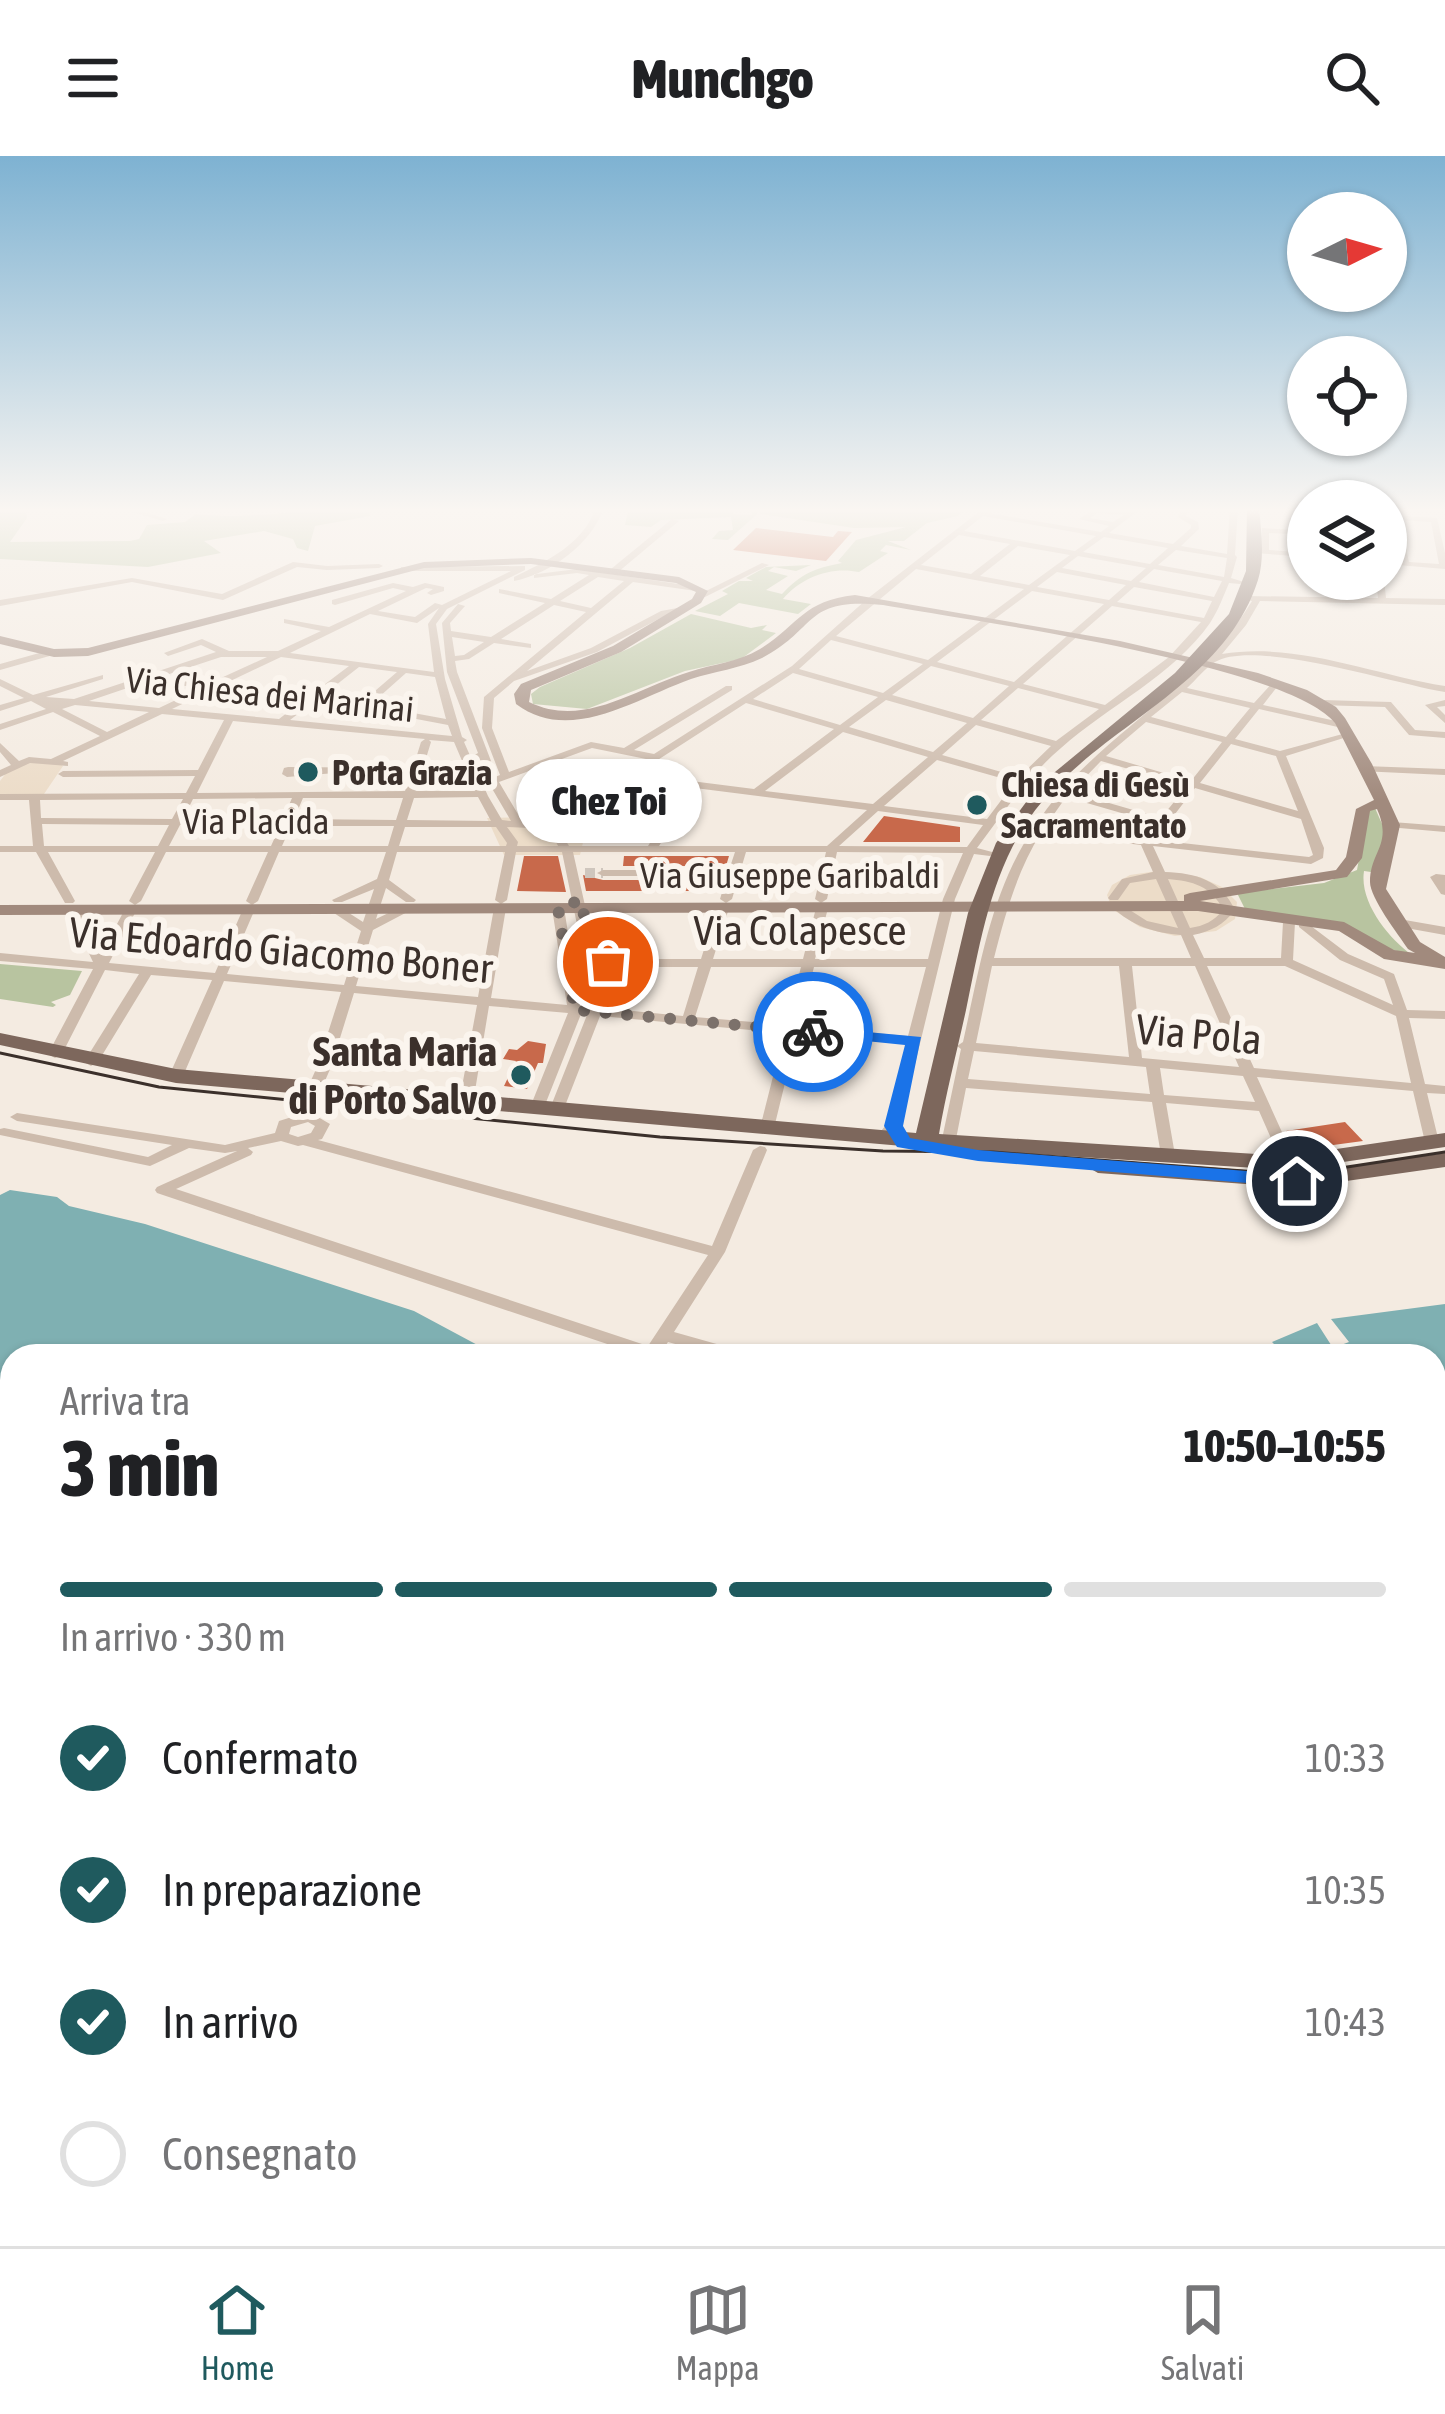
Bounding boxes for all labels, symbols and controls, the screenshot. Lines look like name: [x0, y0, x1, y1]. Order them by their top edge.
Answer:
icon: menu: [60, 45, 126, 111]
icon: search: [1319, 45, 1385, 111]
text: Munchgo: [631, 48, 814, 109]
north arrow: [1287, 192, 1407, 312]
map controls: [1287, 192, 1407, 600]
button: locate: [1287, 336, 1407, 456]
button: layers: [1287, 480, 1407, 600]
street label: Via Chiesa dei Marinai: [124, 658, 416, 730]
place label: Porta Grazia: [332, 751, 492, 793]
callout: Chez Toi: [515, 758, 701, 842]
marker: Porta Grazia: [295, 759, 321, 785]
place label: Chiesa di Gesù Sacramentato: [1001, 763, 1189, 846]
text: Chez Toi: [551, 779, 667, 823]
marker: Chiesa di Gesù Sacramentato: [964, 792, 990, 818]
street label: Via Placida: [183, 800, 329, 842]
street label: Via Giuseppe Garibaldi: [640, 854, 940, 896]
street label: Via Colapesce: [693, 906, 907, 954]
street label: Via Edoardo Giacomo Boner: [68, 908, 495, 992]
pin: [557, 911, 659, 1013]
icon: bag: [575, 929, 641, 995]
courier: [753, 972, 873, 1092]
icon: bike: [780, 999, 846, 1065]
street label: Via Pola: [1134, 1005, 1264, 1063]
place label: Santa Maria di Porto Salvo: [288, 1027, 497, 1123]
marker: Santa Maria di Porto Salvo: [508, 1062, 534, 1088]
pin: [1246, 1130, 1348, 1232]
icon: home: [1264, 1148, 1330, 1214]
text: Arriva tra: [60, 1379, 190, 1423]
text: 10:50–10:55: [1183, 1420, 1386, 1472]
text: 3 min: [60, 1423, 219, 1513]
text: In arrivo · 330 m: [60, 1615, 286, 1659]
icon: check: [60, 1725, 126, 1791]
text: Confermato: [162, 1732, 358, 1784]
text: 10:33: [1305, 1736, 1386, 1780]
icon: check: [60, 1857, 126, 1923]
text: In preparazione: [162, 1864, 422, 1916]
text: 10:35: [1305, 1868, 1386, 1912]
icon: check: [60, 1989, 126, 2055]
text: In arrivo: [162, 1996, 299, 2048]
text: 10:43: [1305, 2000, 1386, 2044]
text: Consegnato: [162, 2128, 357, 2180]
tab: Home: [201, 2277, 274, 2387]
tab: Mappa: [676, 2277, 760, 2387]
tab: Salvati: [1161, 2277, 1244, 2387]

